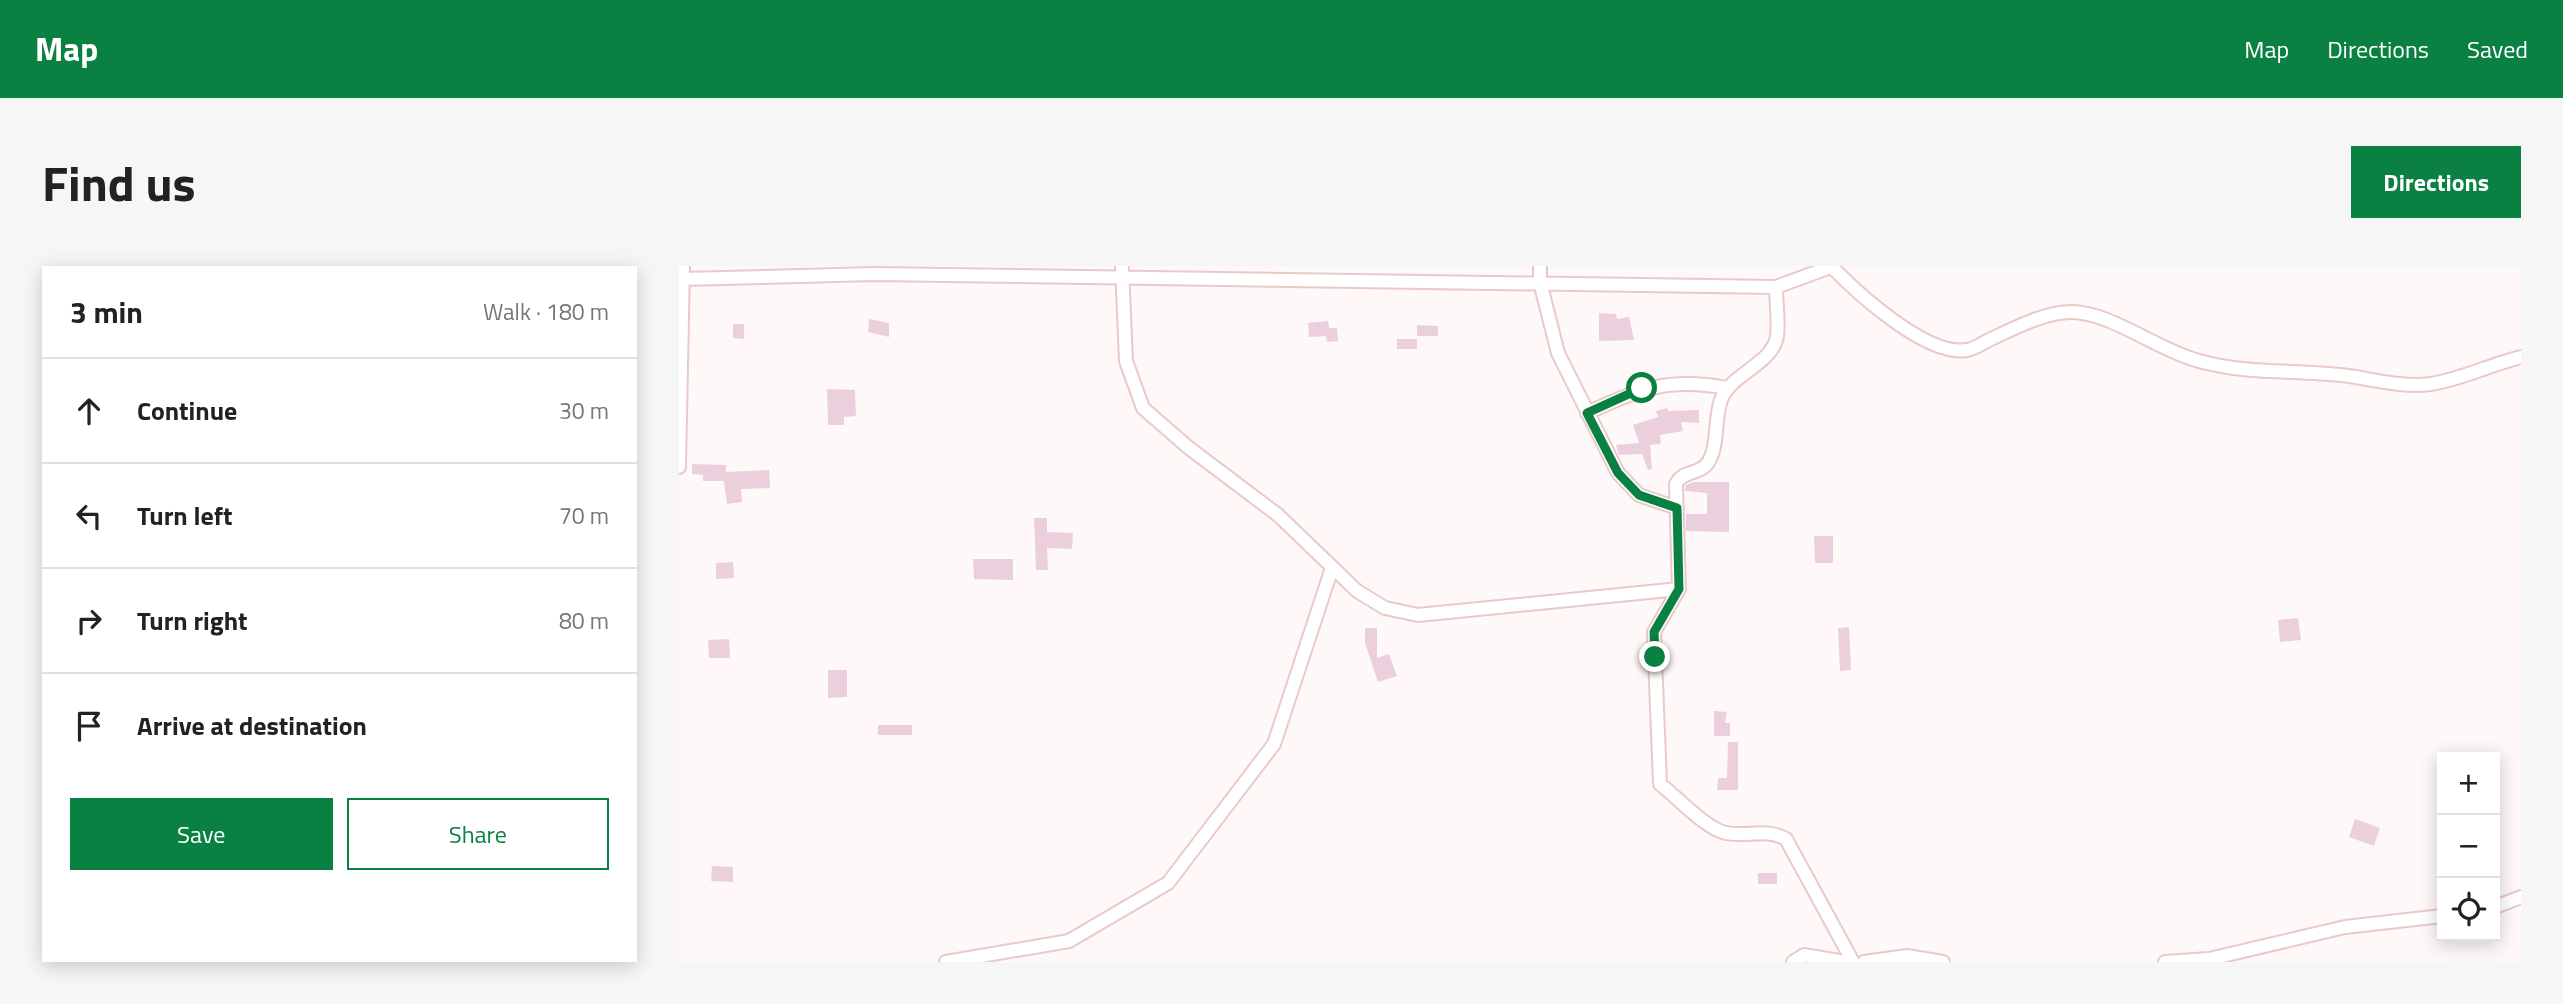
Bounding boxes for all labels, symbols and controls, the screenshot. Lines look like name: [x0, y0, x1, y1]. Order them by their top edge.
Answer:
text: Map: [35, 24, 98, 74]
text: Map: [2244, 31, 2289, 67]
text: Directions: [2327, 31, 2429, 67]
text: Saved: [2467, 31, 2528, 67]
text: Find us: [42, 145, 196, 220]
button: Directions: [2351, 146, 2521, 218]
text: 3 min: [70, 289, 143, 335]
text: Walk · 180 m: [483, 294, 609, 329]
route start: [1626, 372, 1657, 403]
text: Continue: [137, 391, 237, 430]
icon: ahead: [70, 392, 108, 430]
text: 30 m: [559, 393, 609, 428]
text: Turn left: [137, 496, 232, 535]
icon: left: [70, 497, 108, 535]
text: 70 m: [559, 498, 609, 533]
text: Turn right: [137, 601, 248, 640]
icon: right: [70, 602, 108, 640]
text: 80 m: [559, 603, 609, 638]
route end: [1639, 641, 1670, 672]
text: Arrive at destination: [137, 706, 367, 745]
icon: arrive: [70, 707, 108, 745]
map controls: [2437, 752, 2500, 941]
button: +: [2437, 752, 2500, 815]
button: Save: [70, 798, 333, 870]
button: Share: [347, 798, 609, 870]
button: −: [2437, 815, 2500, 878]
button: locate: [2437, 878, 2500, 941]

